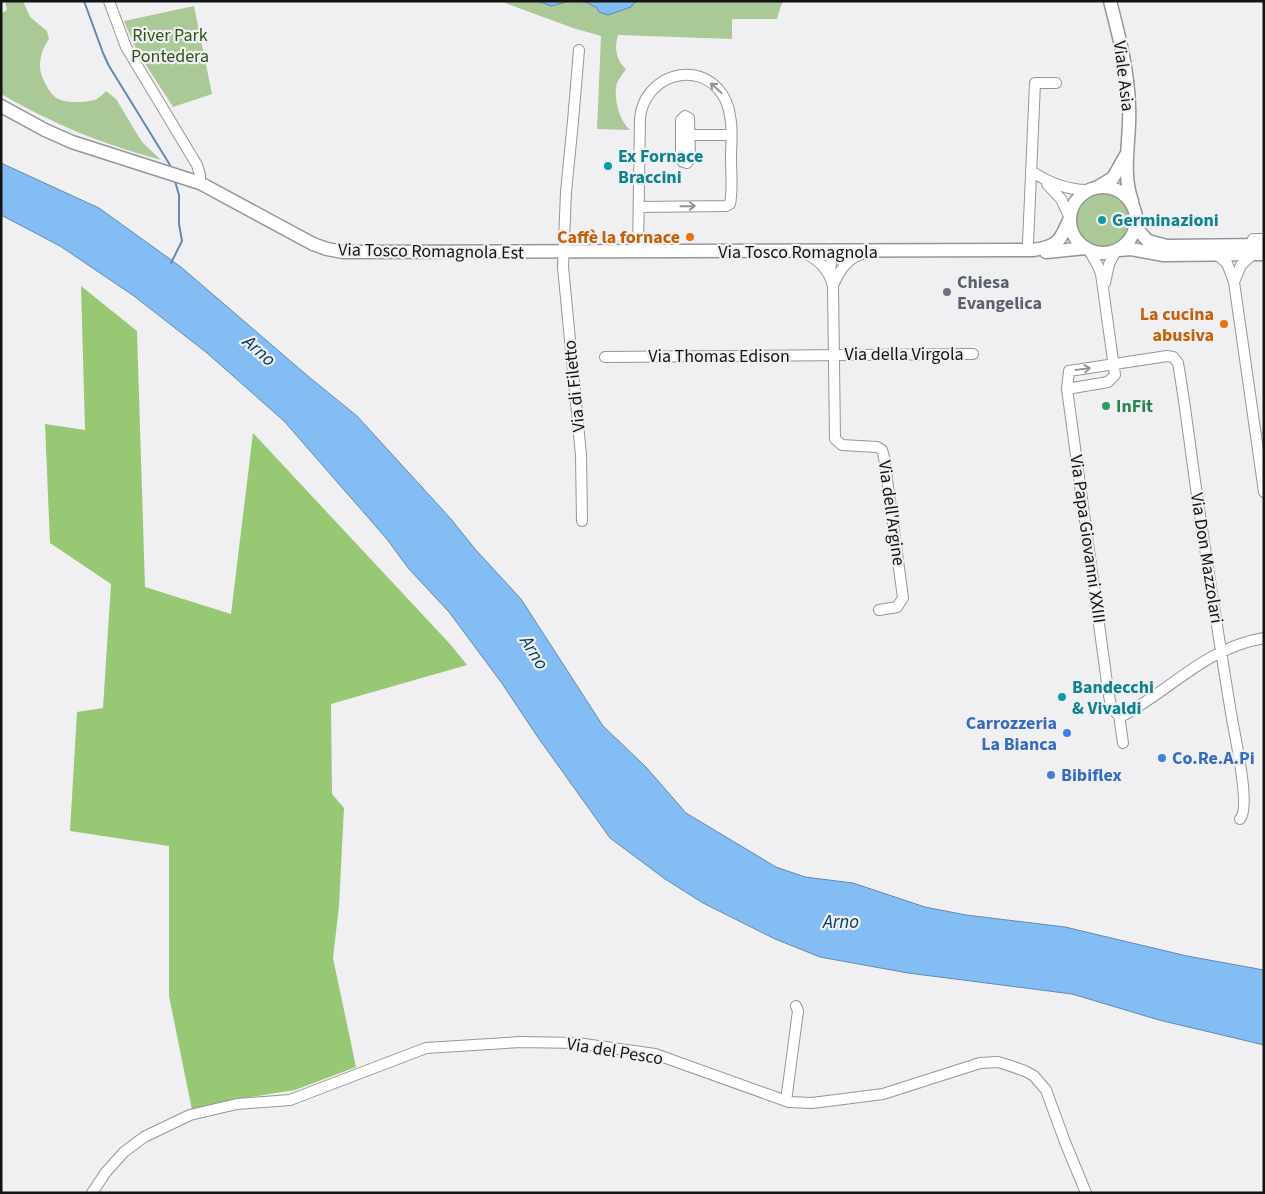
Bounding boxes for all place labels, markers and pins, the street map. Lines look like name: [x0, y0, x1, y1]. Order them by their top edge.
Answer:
place label: Ex Fornace Braccini: [618, 144, 703, 190]
marker: Ex Fornace Braccini: [602, 160, 614, 172]
place label: Germinazioni: [1112, 208, 1219, 233]
marker: Germinazioni: [1096, 214, 1108, 226]
place label: Caffè la fornace: [557, 225, 680, 250]
marker: Caffè la fornace: [684, 231, 696, 243]
place label: Chiesa Evangelica: [957, 270, 1042, 316]
marker: Chiesa Evangelica: [941, 286, 953, 298]
place label: La cucina abusiva: [1140, 302, 1214, 348]
marker: La cucina abusiva: [1218, 318, 1230, 330]
place label: InFit: [1116, 394, 1153, 419]
marker: InFit: [1100, 400, 1112, 412]
place label: Bandecchi & Vivaldi: [1072, 675, 1154, 721]
marker: Bandecchi & Vivaldi: [1056, 691, 1068, 703]
place label: Carrozzeria La Bianca: [966, 711, 1057, 757]
marker: Carrozzeria La Bianca: [1061, 727, 1073, 739]
place label: Co.Re.A.Pi: [1172, 746, 1255, 771]
marker: Co.Re.A.Pi: [1156, 752, 1168, 764]
place label: Bibiflex: [1061, 763, 1122, 788]
marker: Bibiflex: [1045, 769, 1057, 781]

